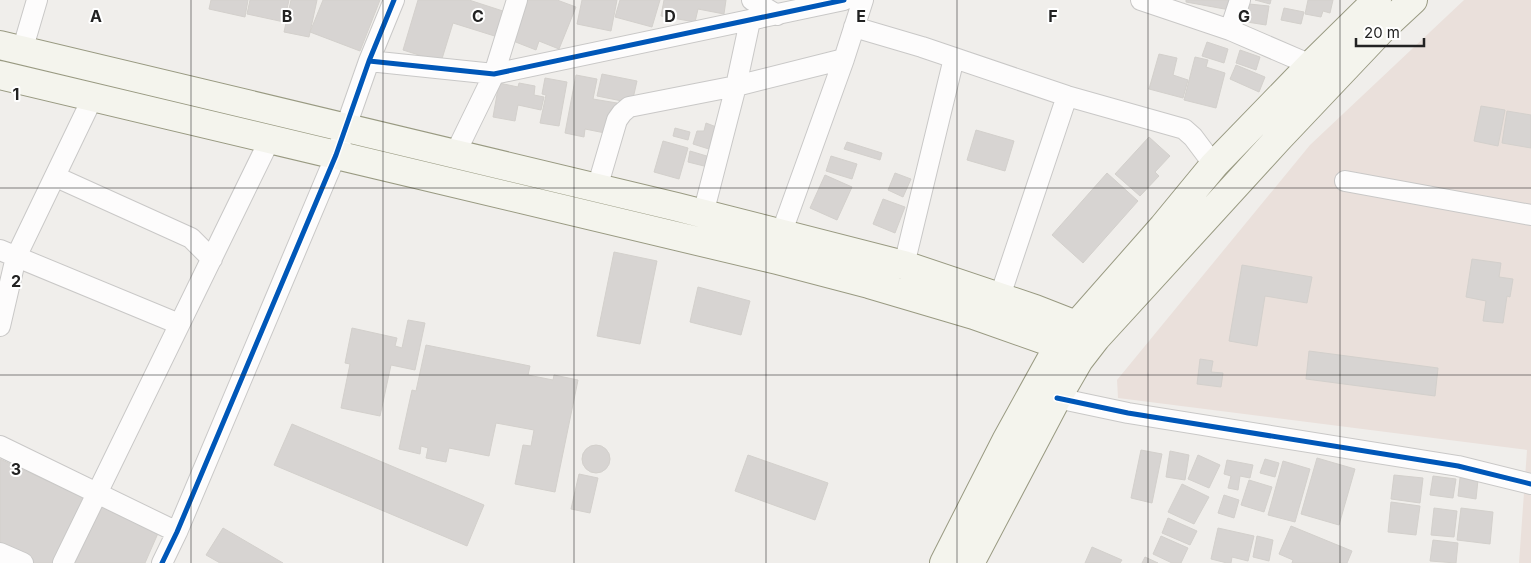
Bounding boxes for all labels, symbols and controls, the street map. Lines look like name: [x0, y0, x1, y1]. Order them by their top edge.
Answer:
text: A: [90, 6, 102, 26]
text: B: [282, 6, 292, 26]
text: C: [472, 6, 484, 26]
text: D: [664, 6, 676, 26]
text: E: [856, 6, 866, 26]
text: F: [1048, 6, 1058, 26]
text: G: [1238, 6, 1250, 26]
scale bar: [1356, 15, 1424, 47]
text: 20 m: [1364, 23, 1400, 42]
text: 1: [13, 84, 19, 104]
text: 2: [11, 271, 21, 291]
text: 3: [11, 459, 21, 479]

